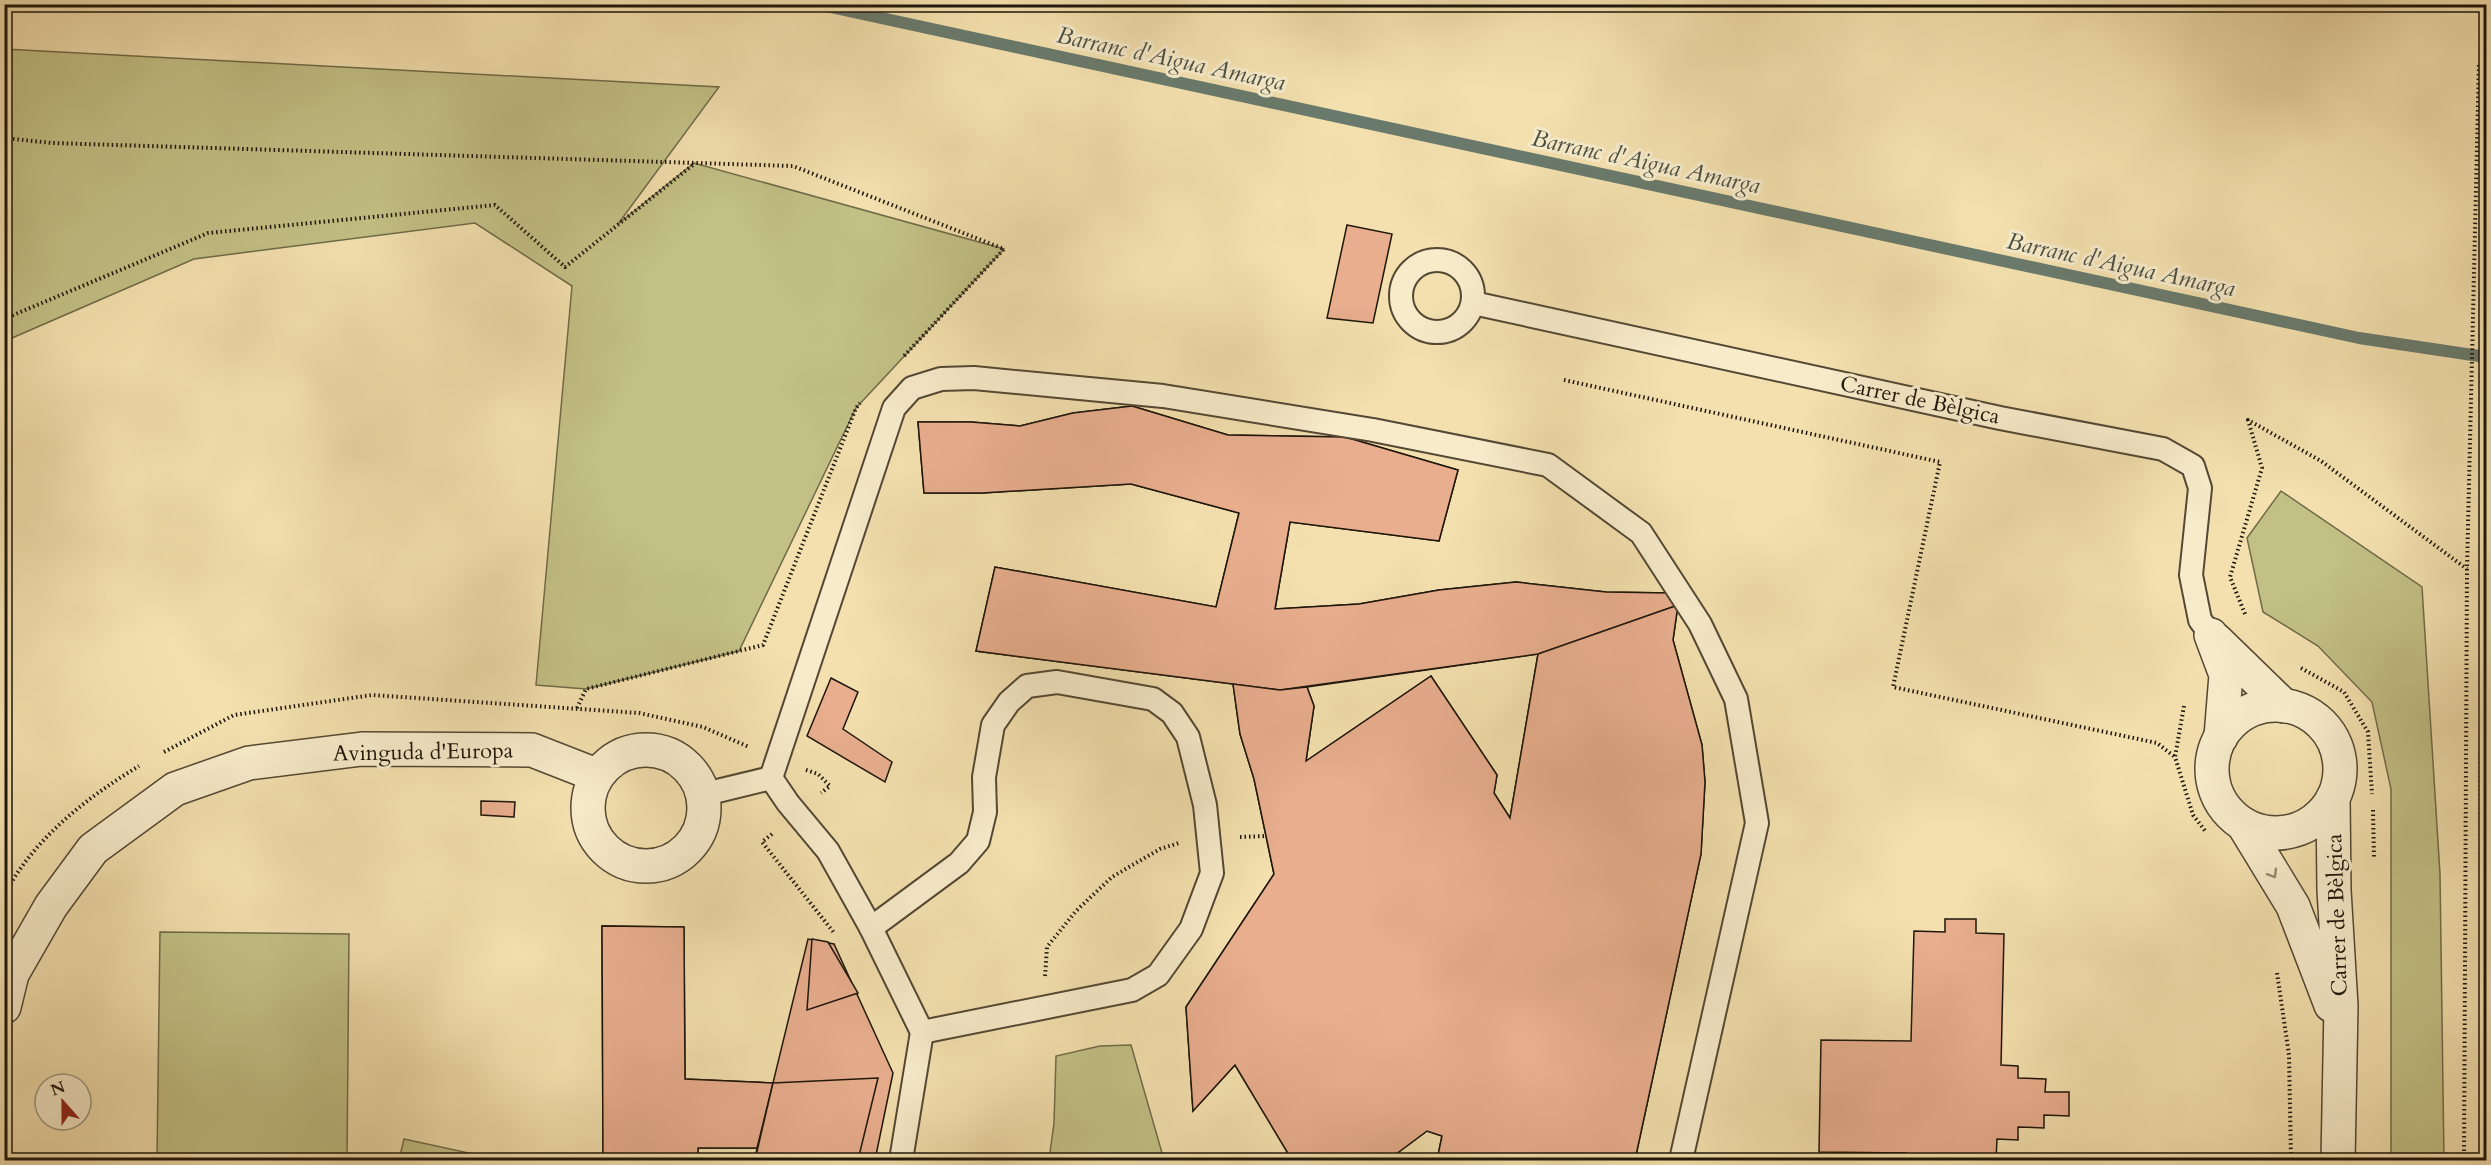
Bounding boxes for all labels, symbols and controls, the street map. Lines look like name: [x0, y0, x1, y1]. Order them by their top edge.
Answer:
water label: Barranc d'Aigua Amarga: [1054, 19, 1289, 99]
water label: Barranc d'Aigua Amarga: [1529, 122, 1764, 202]
water label: Barranc d'Aigua Amarga: [2004, 225, 2239, 305]
street label: Carrer de Bèlgica: [1837, 368, 2003, 432]
street label: Avinguda d'Europa: [333, 735, 514, 769]
street label: Carrer de Bèlgica: [2319, 833, 2355, 997]
one-way arrow: [2266, 868, 2278, 878]
north arrow: [33, 1072, 93, 1132]
text: N: [48, 1076, 69, 1102]

